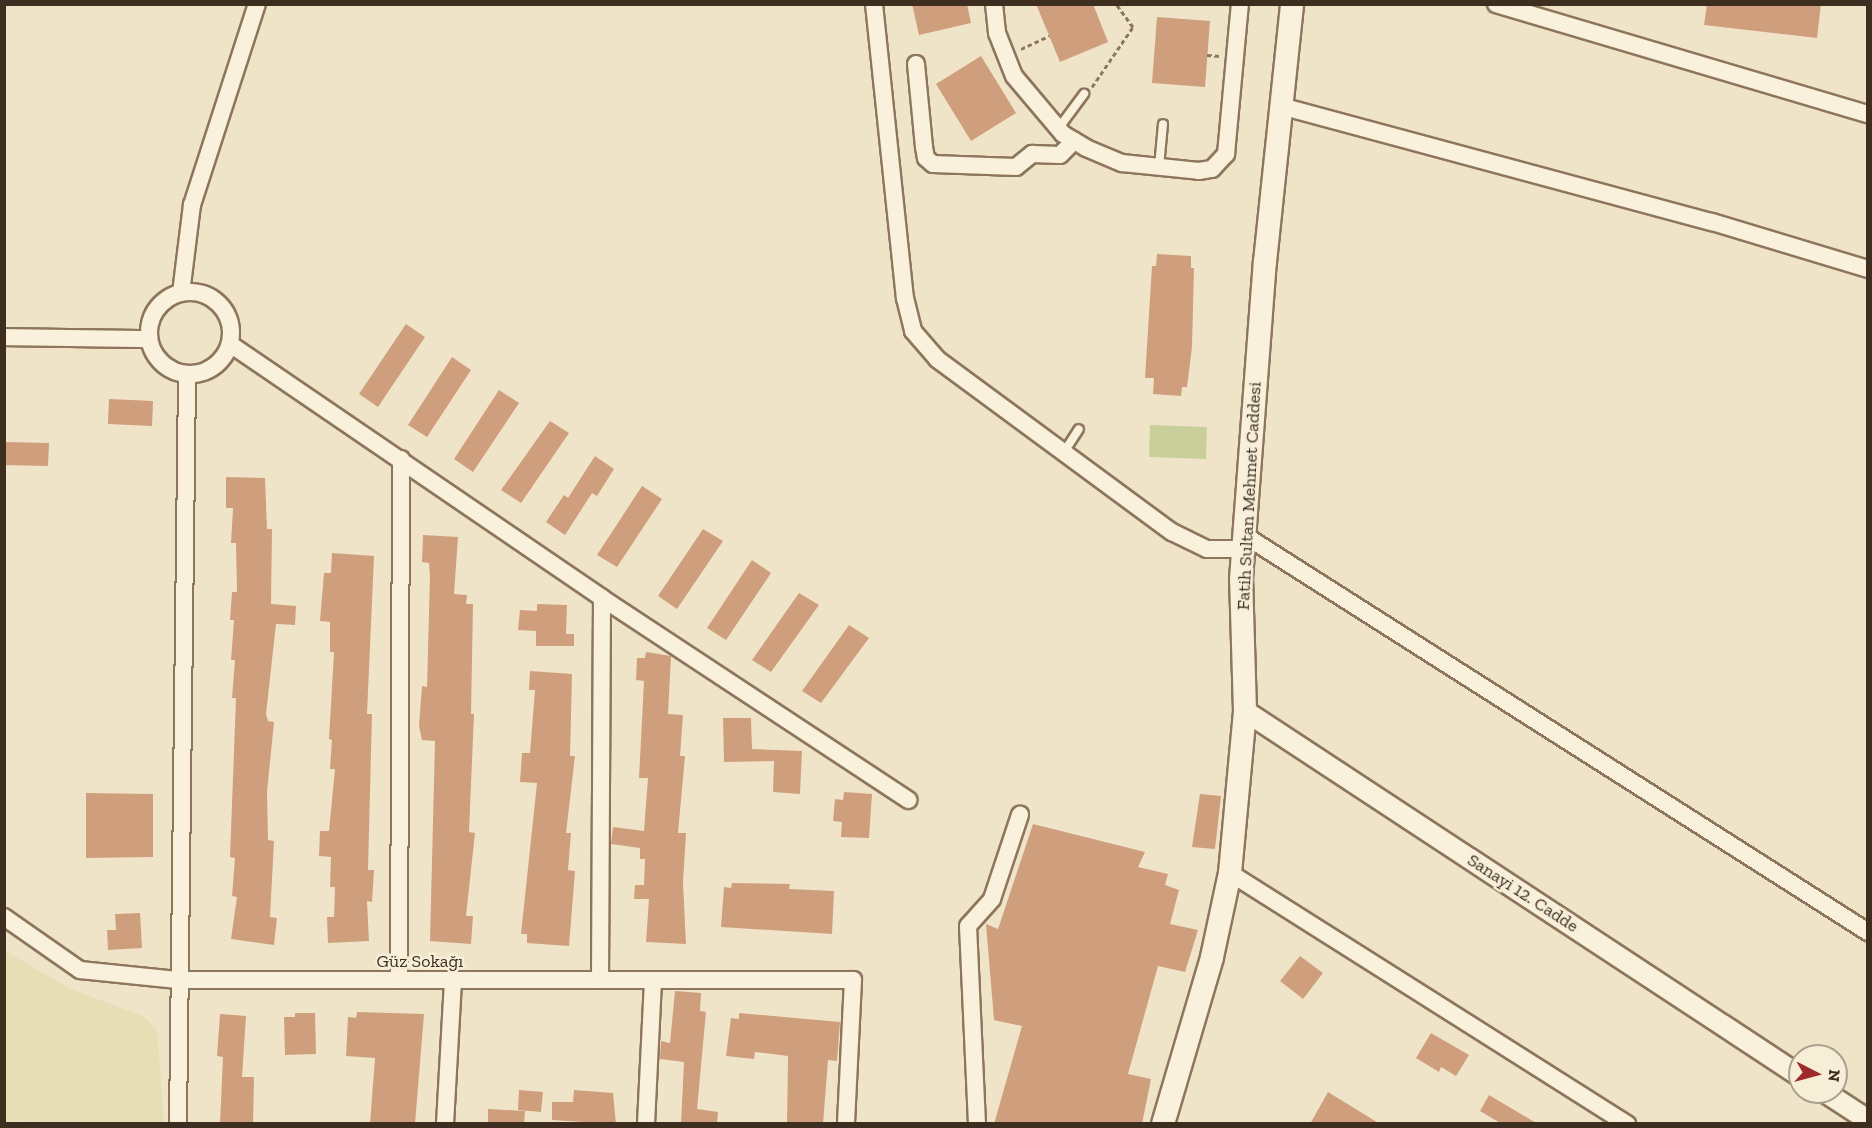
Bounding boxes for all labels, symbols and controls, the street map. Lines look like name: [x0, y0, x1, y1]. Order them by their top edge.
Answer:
street label: Fatih Sultan Mehmet Caddesi: [1232, 381, 1266, 611]
street label: Sanayi 12. Cadde: [1463, 849, 1583, 937]
street label: Güz Sokağı: [377, 950, 463, 972]
north arrow: [1788, 1044, 1848, 1104]
text: N: [1824, 1069, 1844, 1083]

